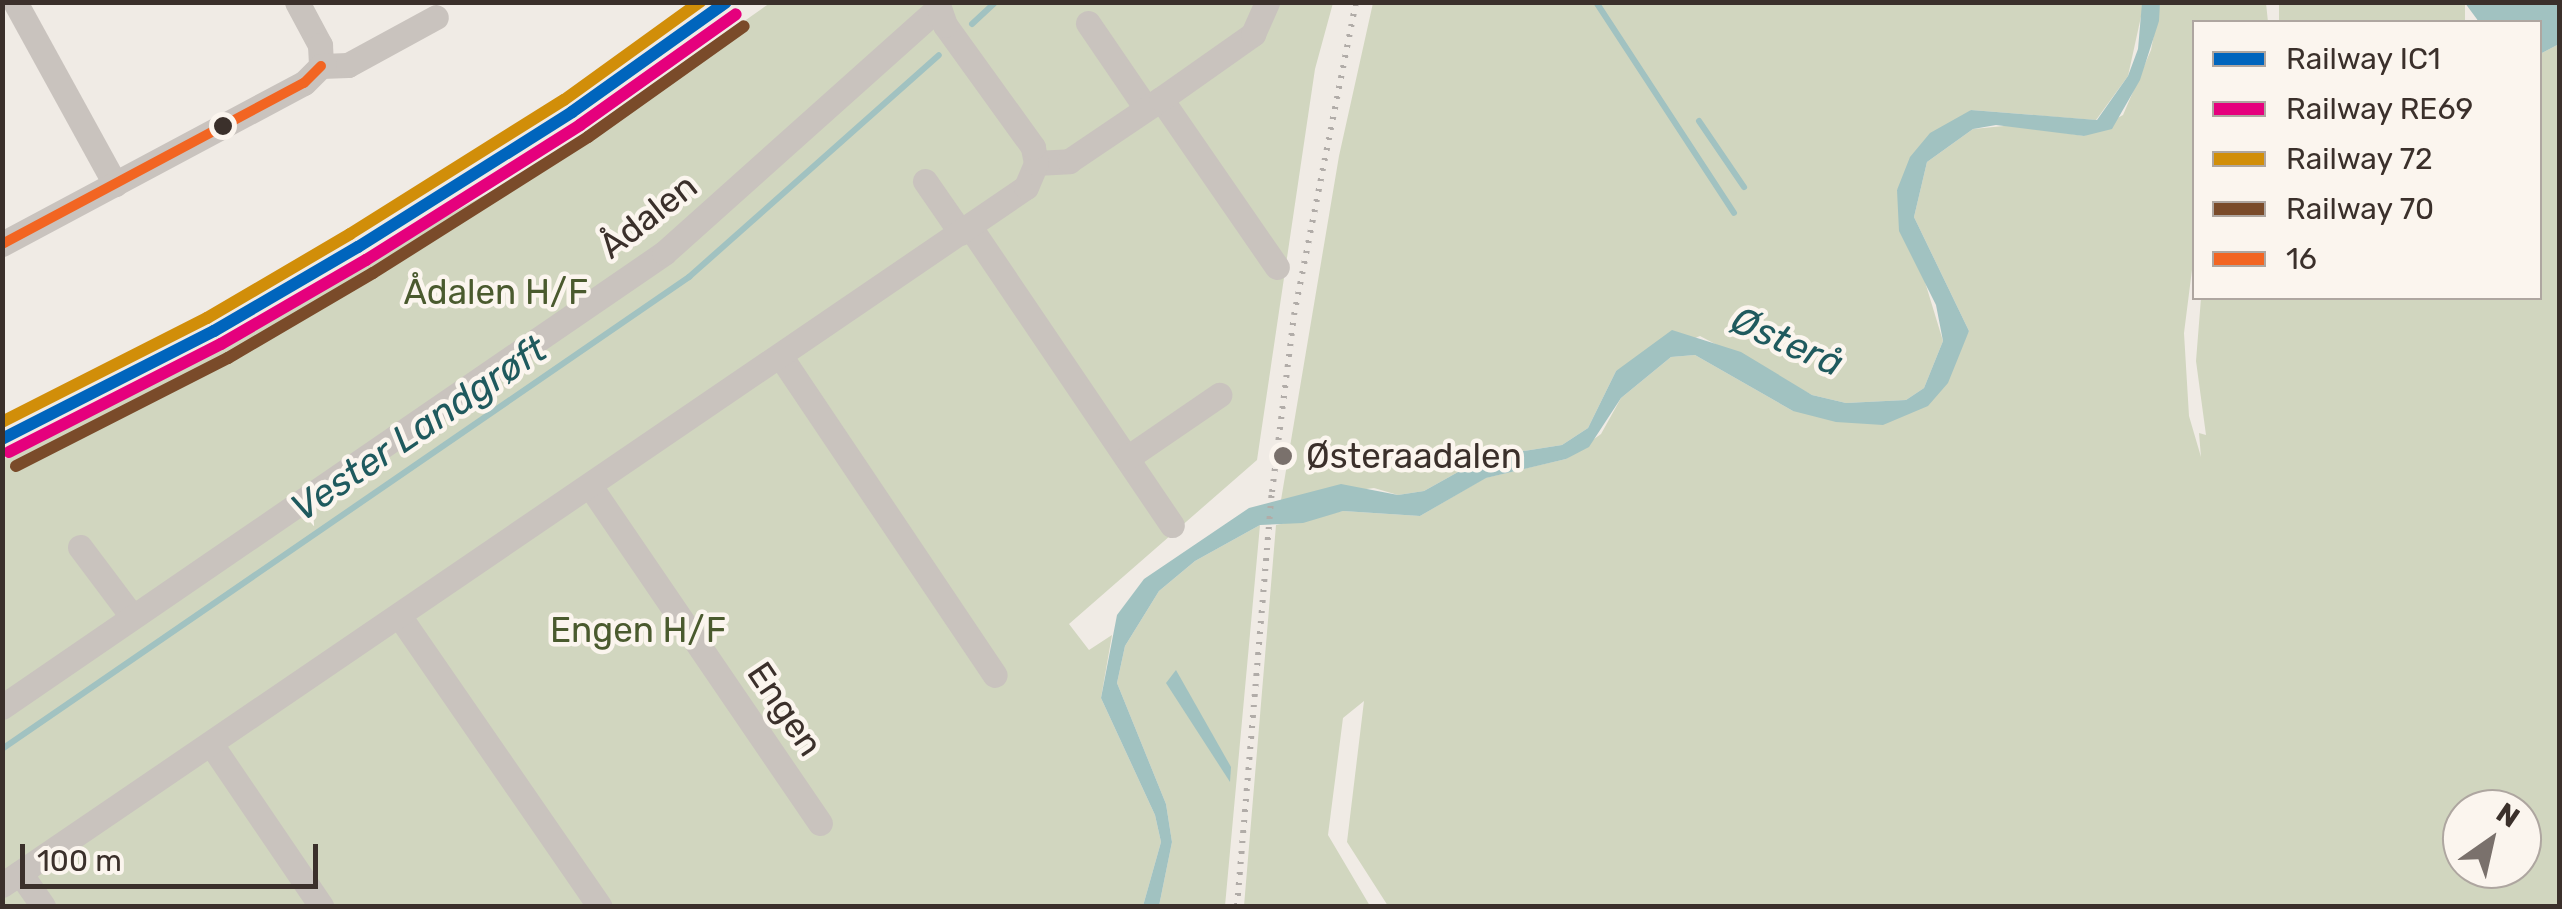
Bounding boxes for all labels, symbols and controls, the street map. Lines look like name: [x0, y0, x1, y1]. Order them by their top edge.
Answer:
legend: [2192, 20, 2542, 300]
text: Railway IC1: [2286, 41, 2441, 77]
text: Railway RE69: [2286, 91, 2473, 127]
unlabelled marker: [213, 116, 233, 136]
text: Railway 72: [2286, 141, 2433, 177]
street label: Ådalen: [591, 165, 705, 267]
text: Railway 70: [2286, 191, 2434, 227]
text: 16: [2286, 241, 2317, 277]
park label: Ådalen H/F: [404, 271, 588, 313]
water label: Østerå: [1724, 297, 1850, 387]
water label: Vester Landgrøft: [282, 326, 556, 532]
place label: Østeraadalen: [1306, 435, 1522, 477]
marker: Østeraadalen: [1270, 443, 1296, 469]
park label: Engen H/F: [550, 609, 726, 651]
street label: Engen: [738, 654, 832, 764]
north arrow: [2442, 789, 2542, 889]
text: N: [2490, 796, 2526, 835]
scale bar: [25, 824, 322, 886]
text: 100 m: [37, 843, 122, 879]

